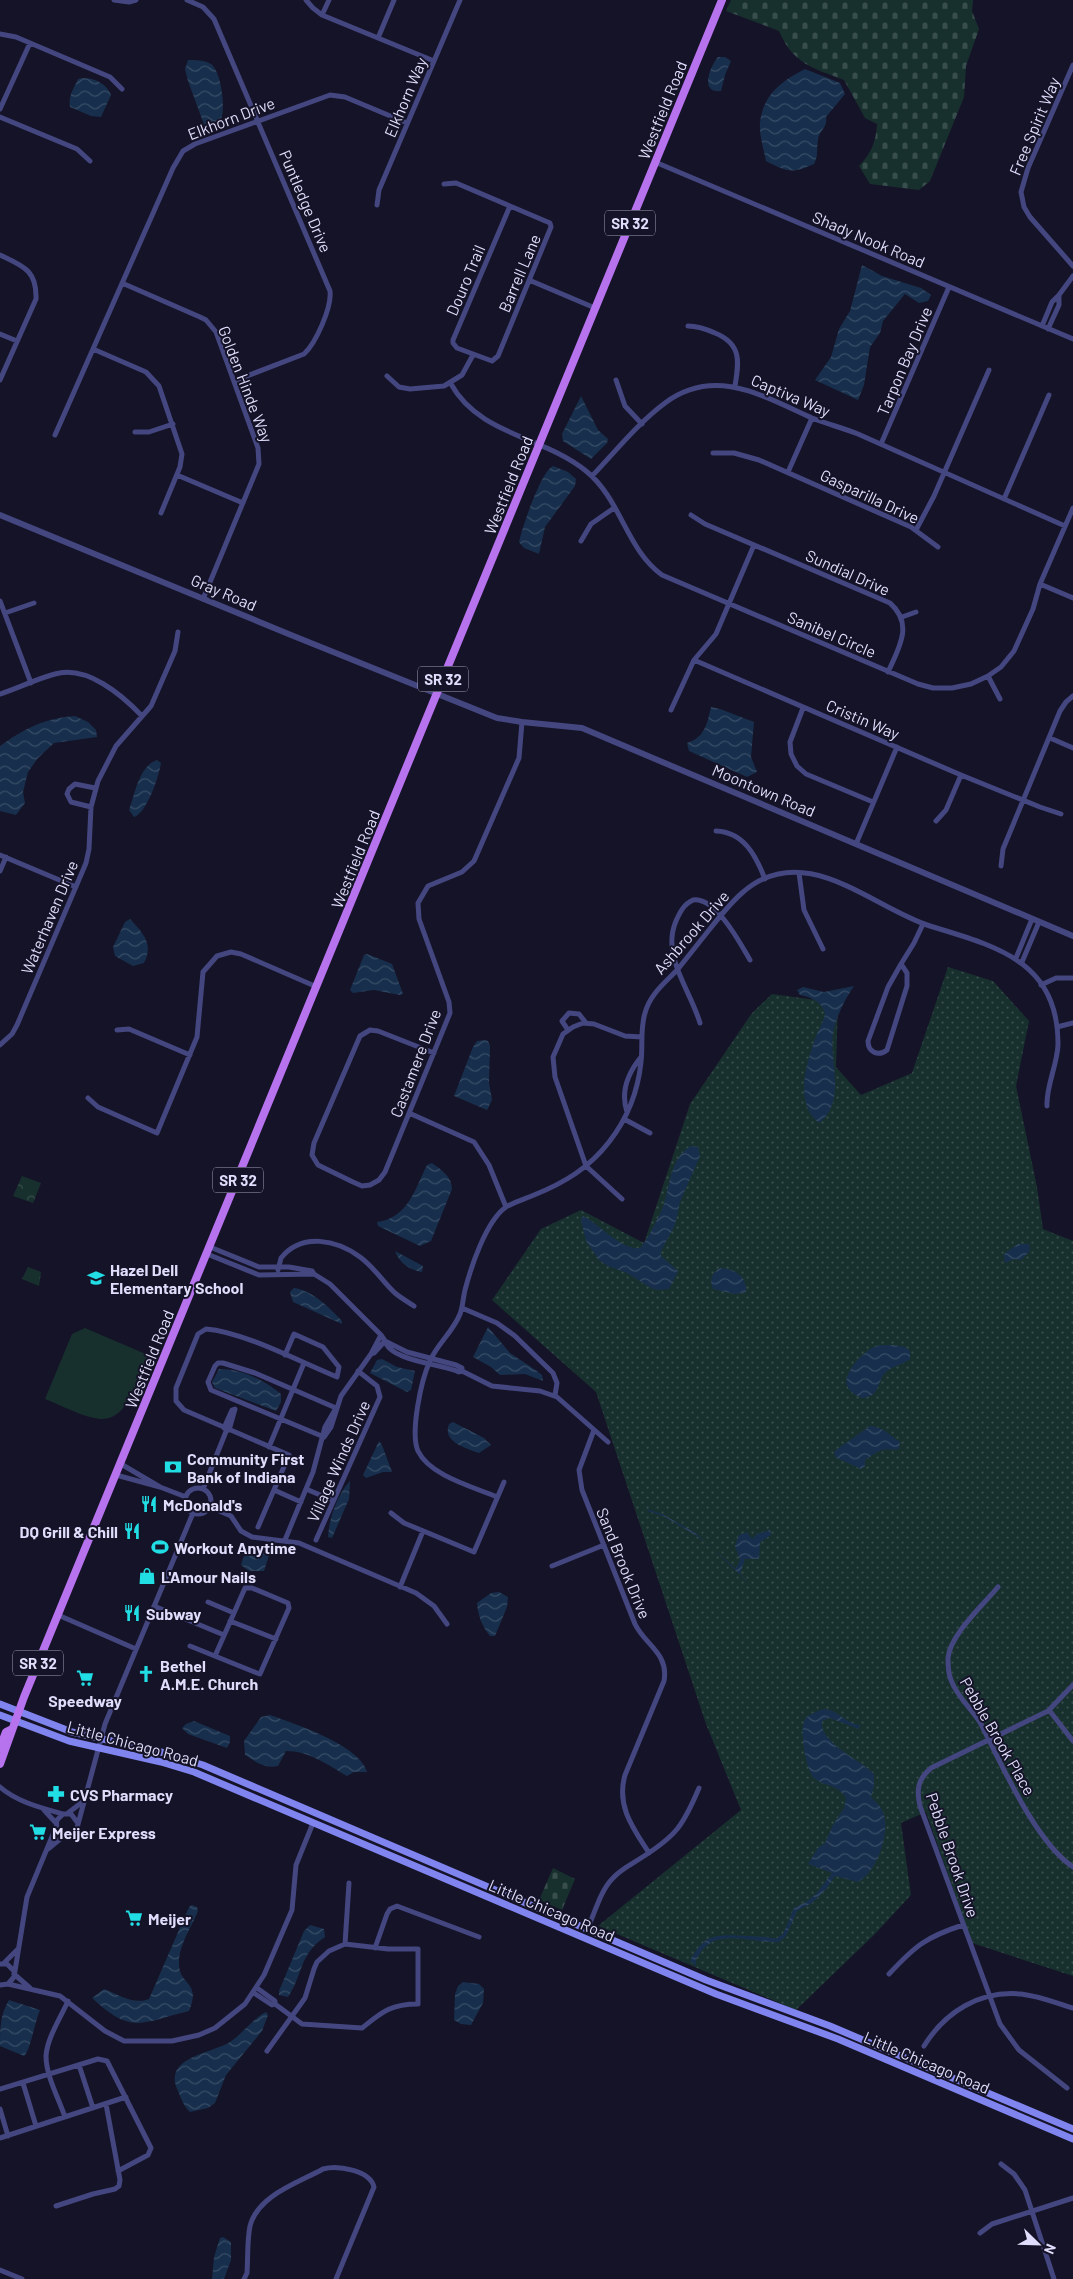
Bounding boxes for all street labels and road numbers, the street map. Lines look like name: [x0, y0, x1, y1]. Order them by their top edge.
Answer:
street label: Elkhorn Way: [380, 54, 431, 140]
street label: Westfield Road: [634, 58, 690, 162]
street label: Free Spirit Way: [1005, 73, 1063, 178]
street label: Elkhorn Drive: [185, 93, 277, 143]
street label: Puntledge Drive: [276, 147, 336, 255]
street label: Shady Nook Road: [810, 207, 928, 271]
road number: SR 32: [605, 210, 655, 236]
street label: Barrell Lane: [494, 231, 544, 315]
street label: Douro Trail: [442, 242, 488, 318]
street label: Tarpon Bay Drive: [873, 304, 935, 418]
street label: Golden Hinde Way: [215, 323, 277, 446]
street label: Captiva Way: [749, 370, 834, 420]
street label: Westfield Road: [480, 433, 536, 537]
street label: Gasparilla Drive: [818, 465, 922, 527]
street label: Sundial Drive: [803, 545, 893, 599]
street label: Gray Road: [188, 570, 260, 614]
street label: Sanibel Circle: [785, 607, 879, 661]
road number: SR 32: [418, 666, 468, 692]
street label: Cristin Way: [823, 695, 903, 743]
street label: Moontown Road: [710, 760, 818, 820]
street label: Westfield Road: [327, 807, 383, 911]
street label: Waterhaven Drive: [17, 857, 81, 977]
street label: Ashbrook Drive: [649, 886, 733, 978]
street label: Castamere Drive: [386, 1006, 444, 1120]
road number: SR 32: [213, 1168, 263, 1192]
street label: Westfield Road: [121, 1307, 177, 1411]
street label: Village Winds Drive: [303, 1397, 373, 1525]
street label: Sand Brook Drive: [593, 1505, 655, 1621]
road number: SR 32: [13, 1650, 63, 1676]
street label: Pebble Brook Place: [956, 1674, 1040, 1798]
street label: Little Chicago Road: [65, 1716, 201, 1770]
street label: Pebble Brook Drive: [923, 1790, 983, 1920]
street label: Little Chicago Road: [486, 1875, 618, 1945]
street label: Little Chicago Road: [861, 2027, 993, 2097]

